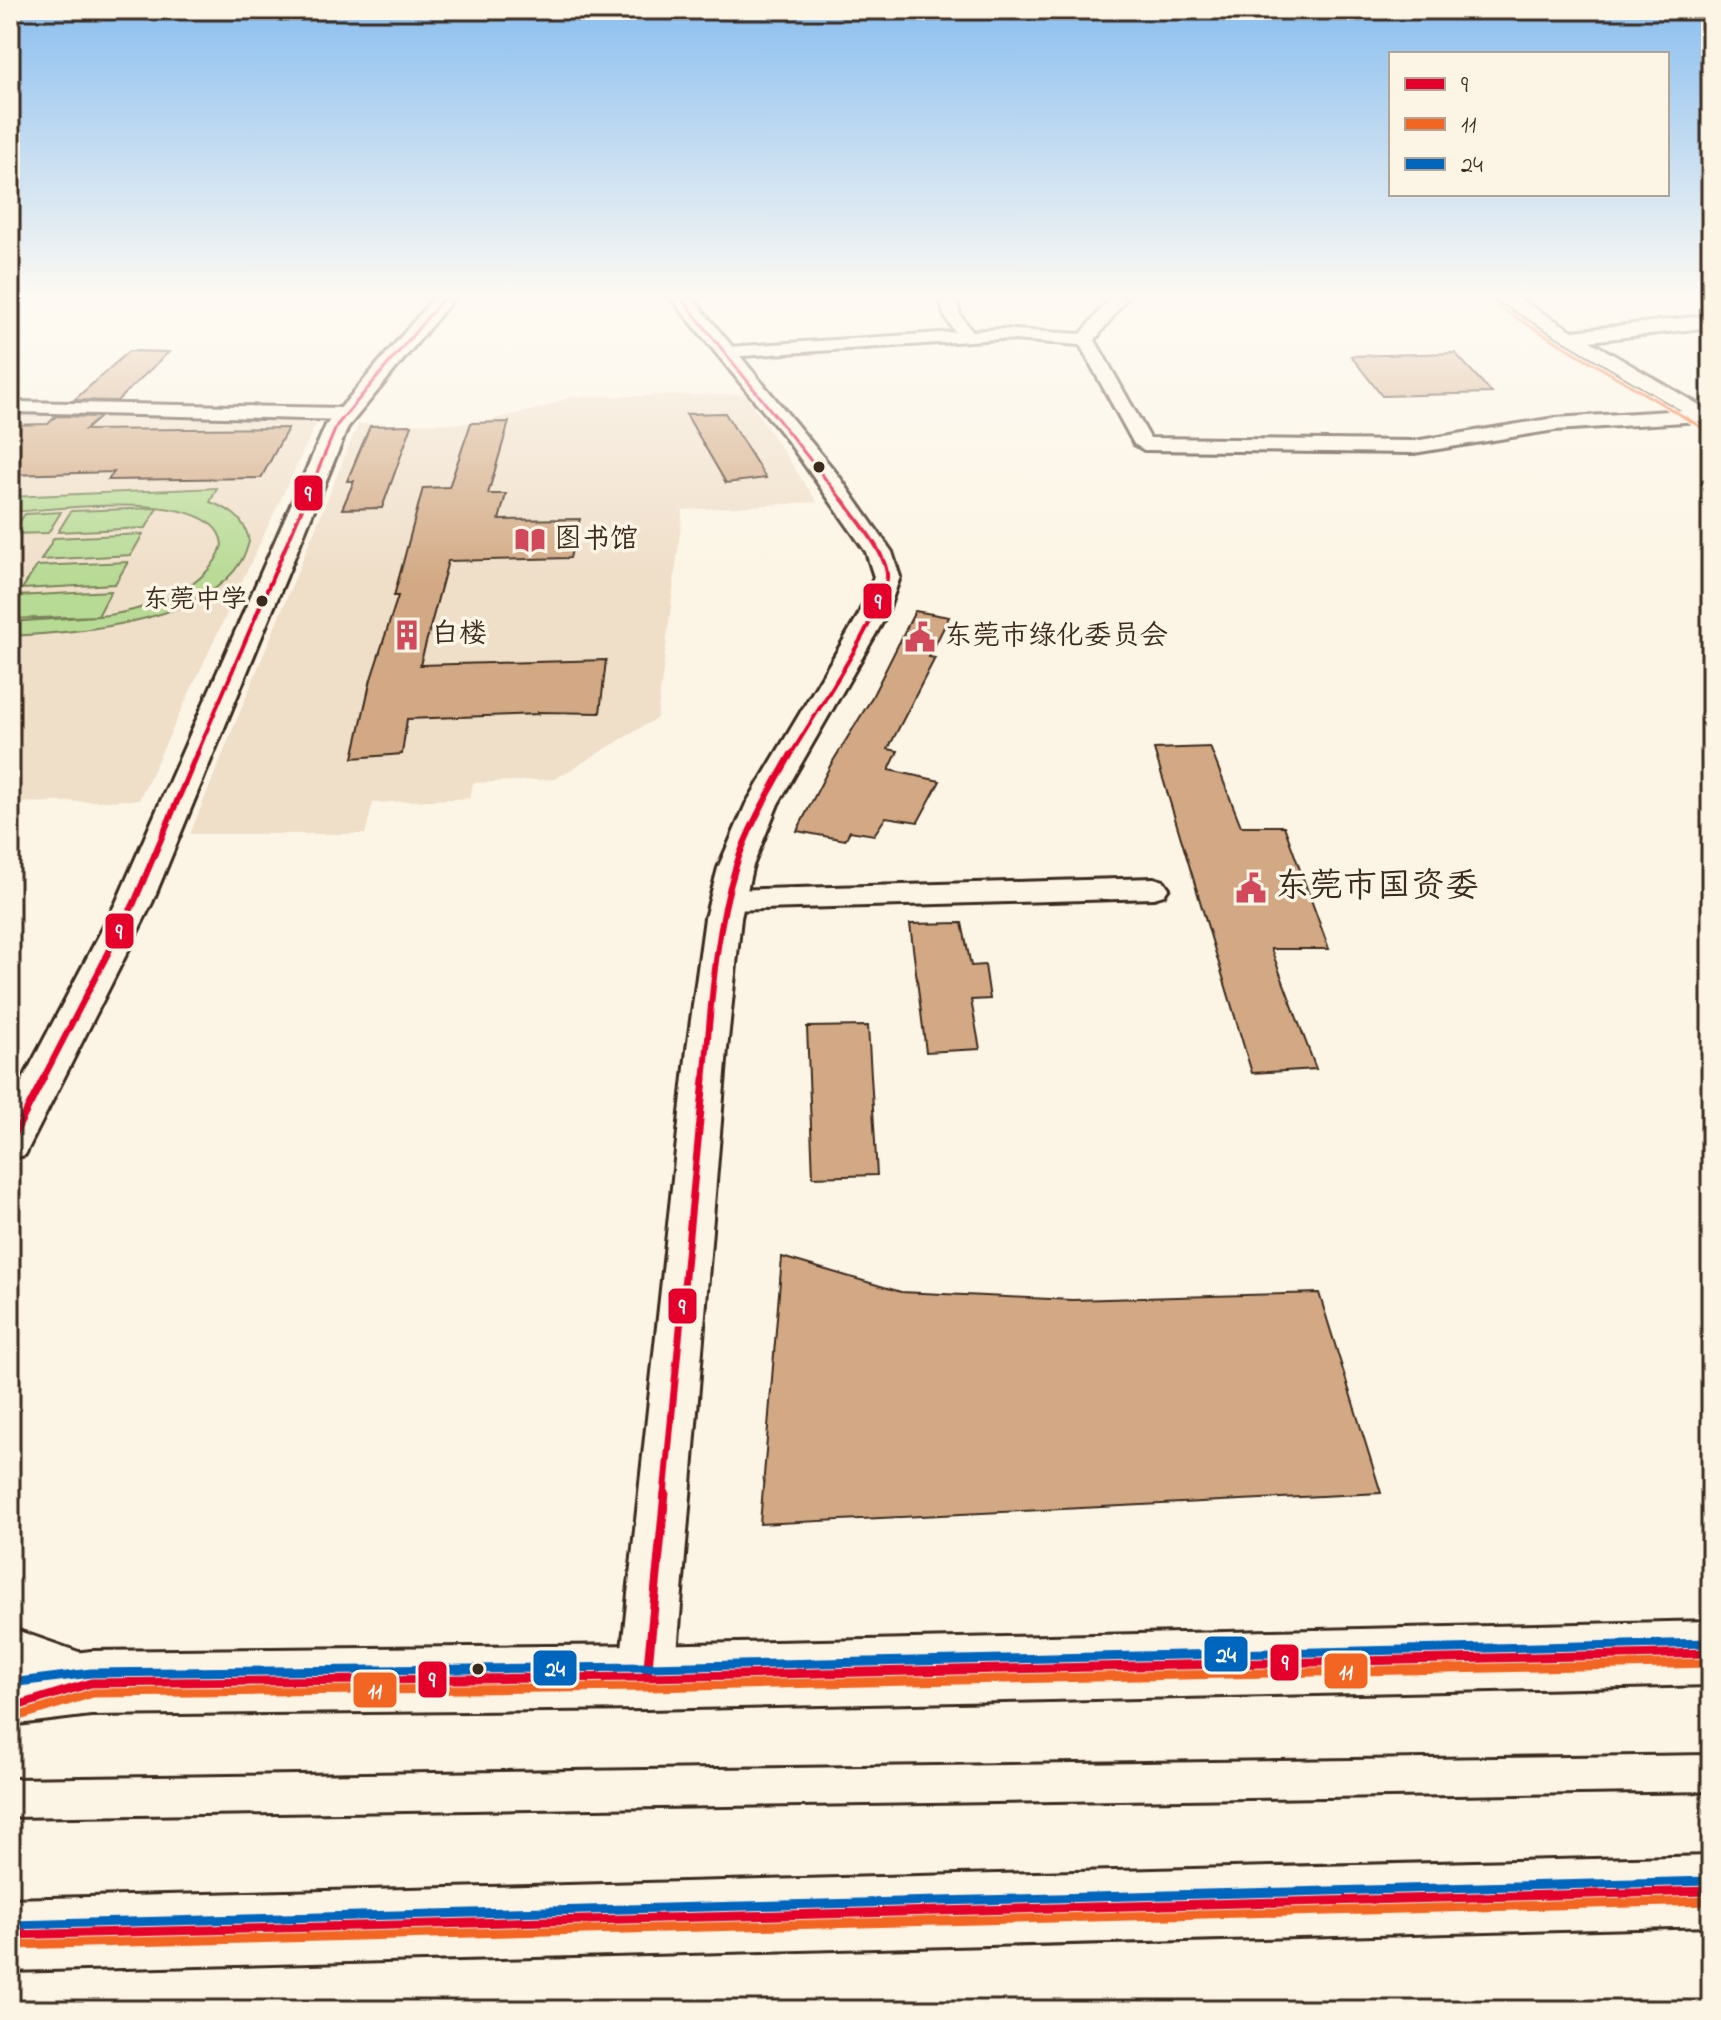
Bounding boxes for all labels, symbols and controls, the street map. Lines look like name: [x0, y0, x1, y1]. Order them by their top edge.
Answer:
legend: [1389, 52, 1669, 196]
text: 9: [1461, 69, 1469, 104]
text: 11: [1461, 109, 1477, 144]
text: 24: [1461, 149, 1483, 184]
unlabelled marker: [811, 459, 827, 475]
line badge: 9: [293, 474, 324, 512]
text: 9: [304, 480, 312, 512]
place label: 图书馆: [554, 520, 638, 561]
library icon: 图书馆: [513, 523, 547, 557]
place label: 东莞中学: [143, 582, 247, 620]
line badge: 9: [862, 582, 893, 620]
text: 9: [874, 588, 882, 620]
marker: 东莞中学: [254, 593, 270, 609]
place label: 白楼: [431, 615, 487, 656]
place label: 东莞市绿化委员会: [944, 617, 1168, 658]
building icon: 白楼: [390, 618, 424, 652]
public building icon: 东莞市绿化委员会: [903, 620, 937, 654]
place label: 东莞市国资委: [1275, 863, 1479, 913]
public building icon: 东莞市国资委: [1234, 871, 1268, 905]
line badge: 9: [104, 912, 135, 950]
text: 9: [115, 918, 123, 950]
line badge: 9: [667, 1287, 698, 1325]
text: 9: [678, 1293, 686, 1325]
line badge: 24: [1203, 1635, 1249, 1673]
text: 24: [1215, 1641, 1237, 1673]
line badge: 9: [1269, 1643, 1300, 1682]
line badge: 24: [532, 1649, 578, 1687]
text: 9: [1281, 1649, 1289, 1681]
line badge: 11: [1323, 1652, 1369, 1690]
text: 24: [544, 1655, 566, 1687]
text: 11: [1339, 1658, 1353, 1690]
line badge: 9: [417, 1660, 448, 1699]
unlabelled marker: [470, 1661, 486, 1677]
text: 9: [428, 1666, 436, 1698]
line badge: 11: [352, 1671, 398, 1709]
text: 11: [368, 1677, 382, 1709]

